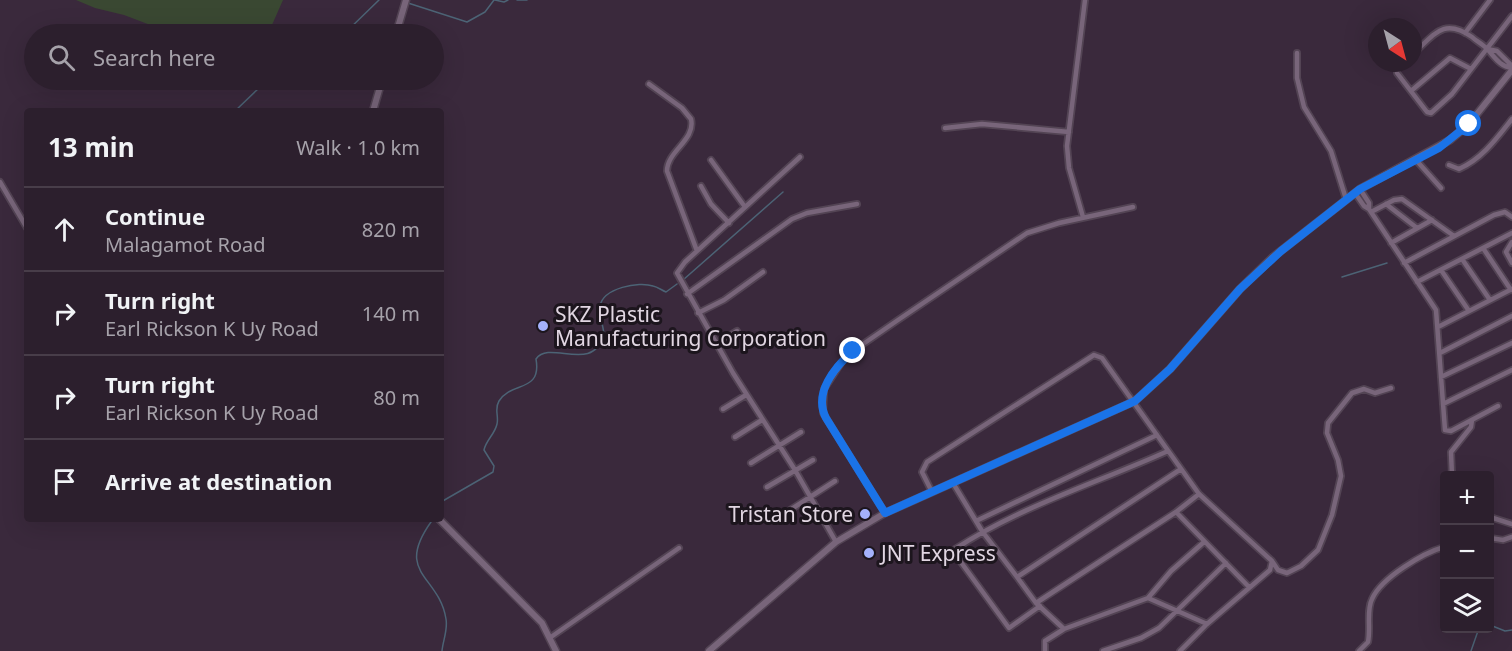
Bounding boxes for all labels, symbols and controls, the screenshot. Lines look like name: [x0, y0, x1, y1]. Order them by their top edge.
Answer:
north arrow: [1368, 18, 1422, 72]
search box: [24, 24, 444, 90]
icon: search: [45, 41, 78, 74]
text: Search here: [93, 42, 215, 72]
route start: [1455, 110, 1481, 136]
text: 13 min: [48, 129, 135, 165]
text: Walk · 1.0 km: [296, 134, 420, 161]
text: Continue: [105, 201, 205, 231]
icon: ahead: [48, 213, 81, 246]
text: 820 m: [362, 216, 420, 243]
text: Malagamot Road: [105, 231, 266, 258]
text: Turn right: [105, 285, 215, 315]
icon: right: [48, 297, 81, 330]
text: 140 m: [362, 300, 420, 327]
place label: SKZ Plastic Manufacturing Corporation: [555, 300, 826, 352]
text: Earl Rickson K Uy Road: [105, 315, 319, 342]
marker: SKZ Plastic Manufacturing Corporation: [536, 319, 550, 333]
route end: [839, 337, 865, 363]
text: Turn right: [105, 369, 215, 399]
icon: right: [48, 381, 81, 414]
text: 80 m: [373, 384, 420, 411]
text: Earl Rickson K Uy Road: [105, 399, 319, 426]
icon: arrive: [48, 465, 81, 498]
text: Arrive at destination: [105, 466, 332, 496]
map controls: [1440, 471, 1494, 633]
button: +: [1440, 471, 1494, 525]
place label: Tristan Store: [729, 500, 853, 528]
marker: Tristan Store: [858, 507, 872, 521]
button: −: [1440, 525, 1494, 579]
place label: JNT Express: [879, 539, 996, 567]
marker: JNT Express: [862, 546, 876, 560]
button: layers: [1440, 579, 1494, 633]

